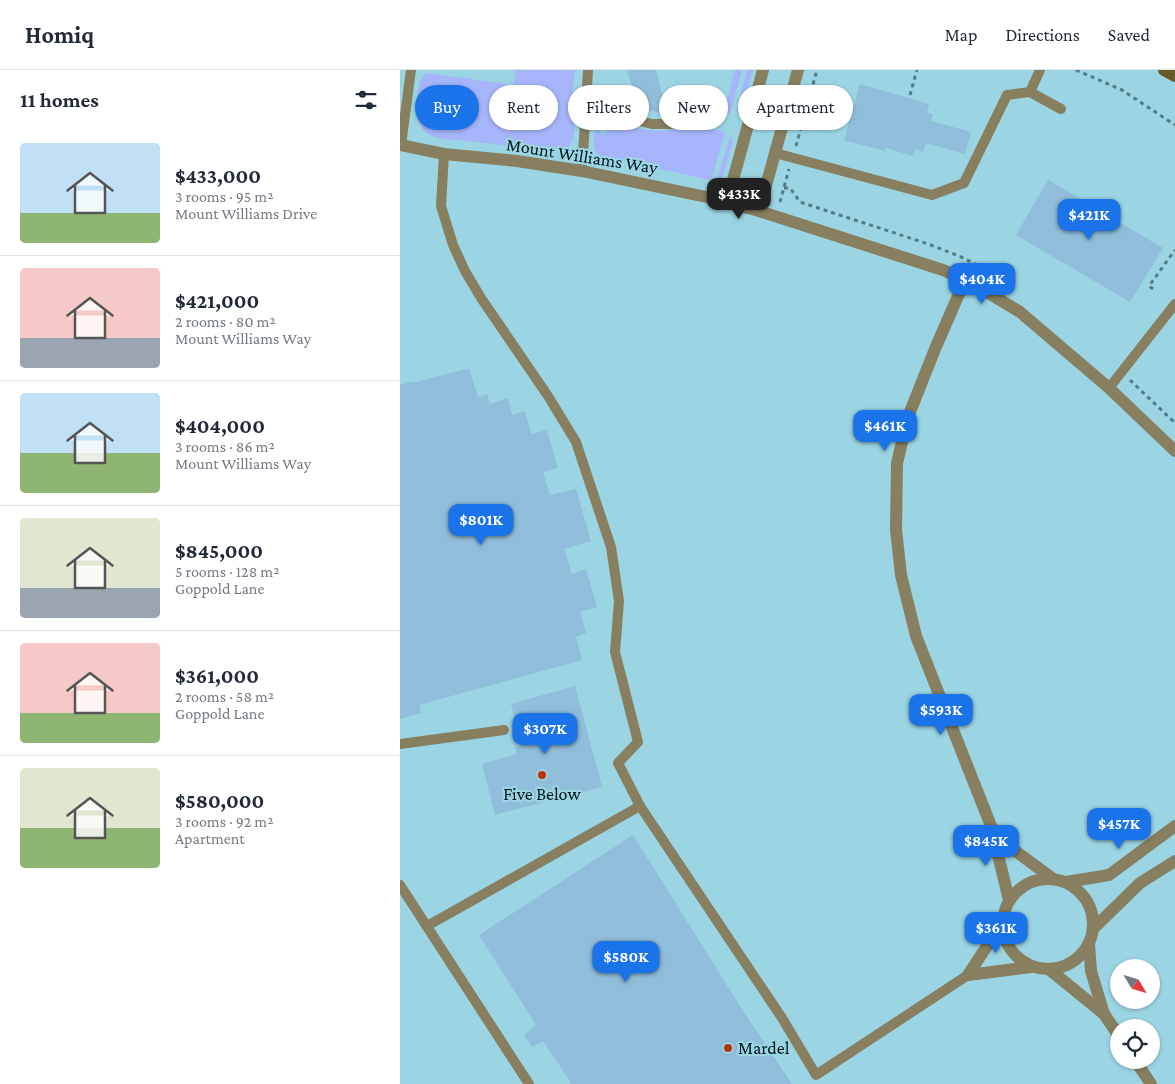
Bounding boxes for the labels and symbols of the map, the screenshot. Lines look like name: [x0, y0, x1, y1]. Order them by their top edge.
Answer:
street label: Mount Williams Way: [505, 134, 660, 178]
pin: $433K: [704, 178, 774, 220]
pin: $421K: [1054, 198, 1124, 241]
pin: $404K: [947, 262, 1017, 305]
pin: $461K: [850, 410, 920, 452]
pin: $801K: [446, 504, 516, 546]
pin: $593K: [906, 694, 976, 736]
pin: $307K: [510, 712, 580, 755]
marker: Five Below: [536, 769, 548, 781]
place label: Five Below: [503, 784, 582, 804]
pin: $457K: [1084, 808, 1154, 850]
pin: $845K: [951, 824, 1021, 867]
pin: $361K: [961, 912, 1031, 954]
pin: $580K: [591, 940, 661, 983]
north arrow: [1110, 959, 1160, 1009]
place label: Mardel: [738, 1038, 790, 1058]
marker: Mardel: [722, 1042, 734, 1054]

